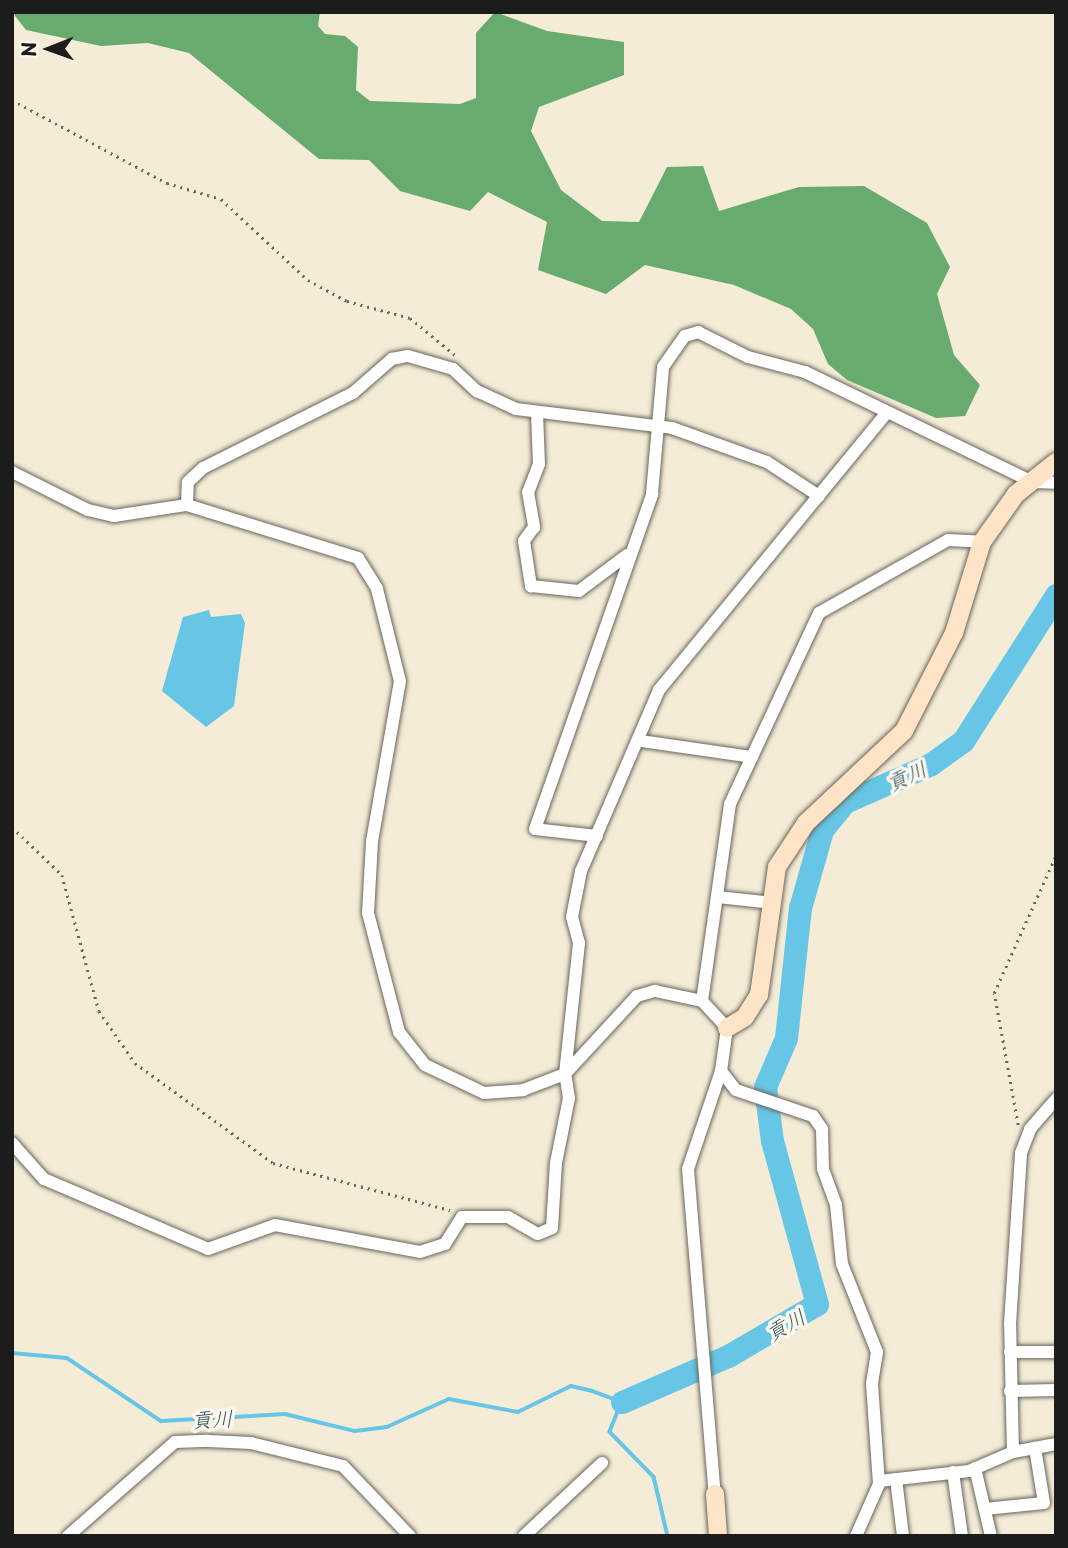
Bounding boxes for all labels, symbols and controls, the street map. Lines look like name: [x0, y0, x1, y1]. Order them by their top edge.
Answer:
north arrow: [14, 14, 84, 84]
text: N: [14, 42, 42, 57]
water label: 貢川: [882, 755, 930, 795]
water label: 貢川: [761, 1303, 809, 1345]
water label: 貢川: [190, 1404, 234, 1432]

